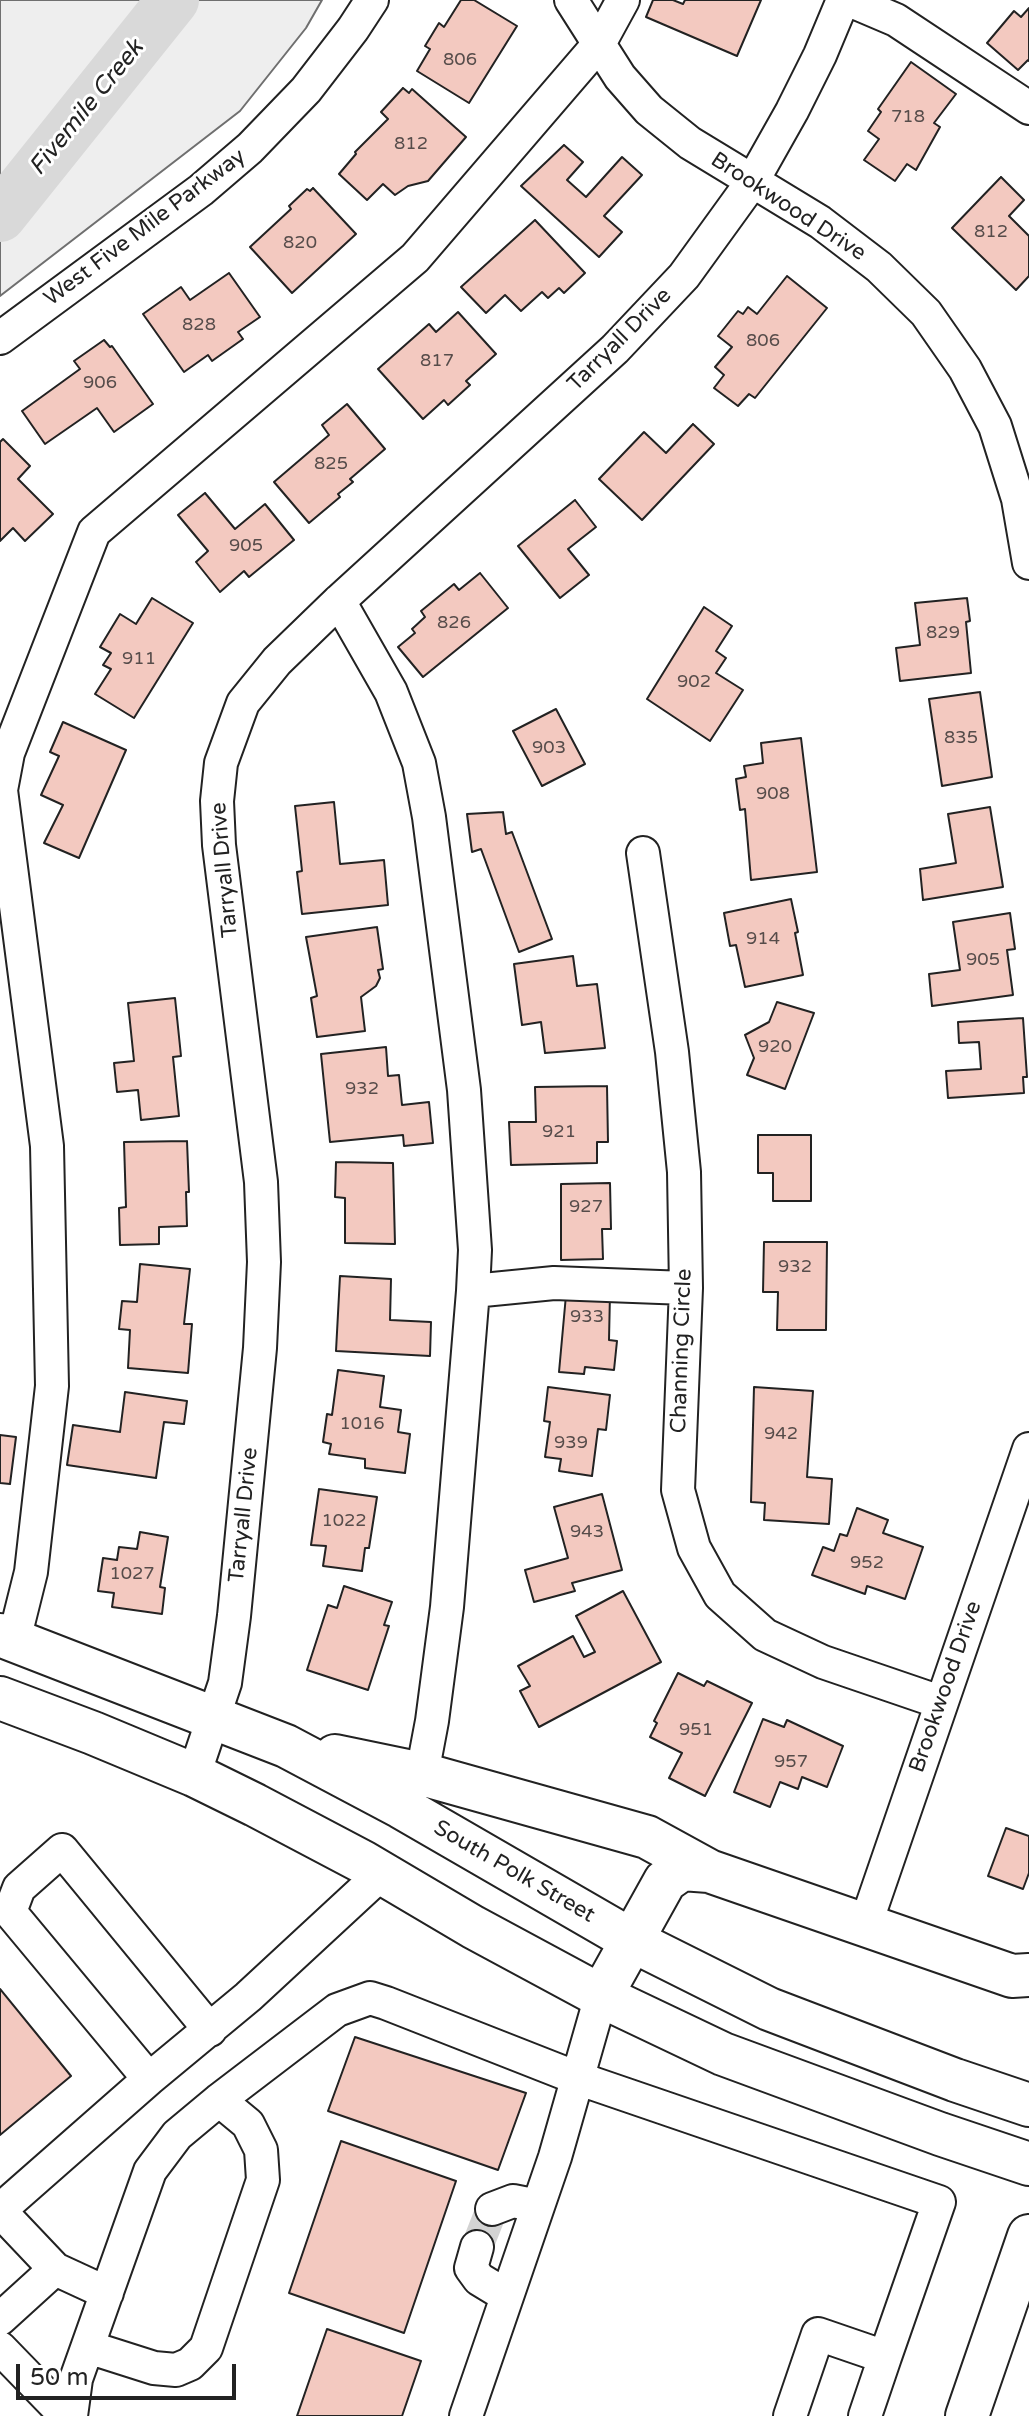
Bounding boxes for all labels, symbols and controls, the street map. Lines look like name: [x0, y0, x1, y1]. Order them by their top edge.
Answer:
water label: Fivemile Creek: [24, 34, 150, 182]
house number: 806: [443, 49, 477, 71]
house number: 718: [891, 106, 925, 128]
house number: 812: [394, 133, 428, 155]
street label: West Five Mile Parkway: [39, 144, 251, 312]
street label: Brookwood Drive: [705, 147, 871, 267]
house number: 812: [974, 221, 1008, 243]
house number: 820: [283, 232, 317, 254]
street label: Tarryall Drive: [563, 283, 677, 397]
house number: 828: [182, 314, 216, 336]
house number: 806: [746, 330, 780, 352]
house number: 817: [420, 350, 454, 372]
house number: 906: [83, 372, 117, 394]
house number: 825: [314, 453, 348, 475]
house number: 905: [229, 535, 263, 557]
house number: 826: [437, 612, 471, 634]
house number: 829: [926, 622, 960, 644]
house number: 911: [122, 648, 156, 670]
house number: 902: [677, 671, 711, 693]
house number: 835: [944, 727, 978, 749]
house number: 903: [532, 737, 566, 759]
house number: 908: [756, 783, 790, 805]
street label: Tarryall Drive: [206, 801, 244, 939]
house number: 914: [746, 928, 780, 950]
house number: 905: [966, 949, 1000, 971]
house number: 920: [758, 1036, 792, 1058]
house number: 932: [345, 1078, 379, 1100]
house number: 921: [542, 1121, 576, 1143]
house number: 927: [569, 1196, 603, 1218]
house number: 932: [778, 1256, 812, 1278]
street label: Channing Circle: [666, 1268, 698, 1434]
house number: 933: [570, 1306, 604, 1328]
house number: 1016: [339, 1413, 385, 1435]
house number: 942: [764, 1423, 798, 1445]
house number: 939: [554, 1432, 588, 1454]
street label: Tarryall Drive: [224, 1446, 264, 1584]
house number: 1022: [321, 1510, 367, 1532]
house number: 943: [570, 1521, 604, 1543]
house number: 952: [850, 1552, 884, 1574]
house number: 1027: [109, 1563, 155, 1585]
street label: Brookwood Drive: [904, 1598, 988, 1776]
house number: 951: [679, 1719, 713, 1741]
house number: 957: [774, 1751, 808, 1773]
street label: South Polk Street: [429, 1815, 599, 1929]
scale bar: [20, 2348, 240, 2398]
text: 50 m: [30, 2363, 88, 2392]

